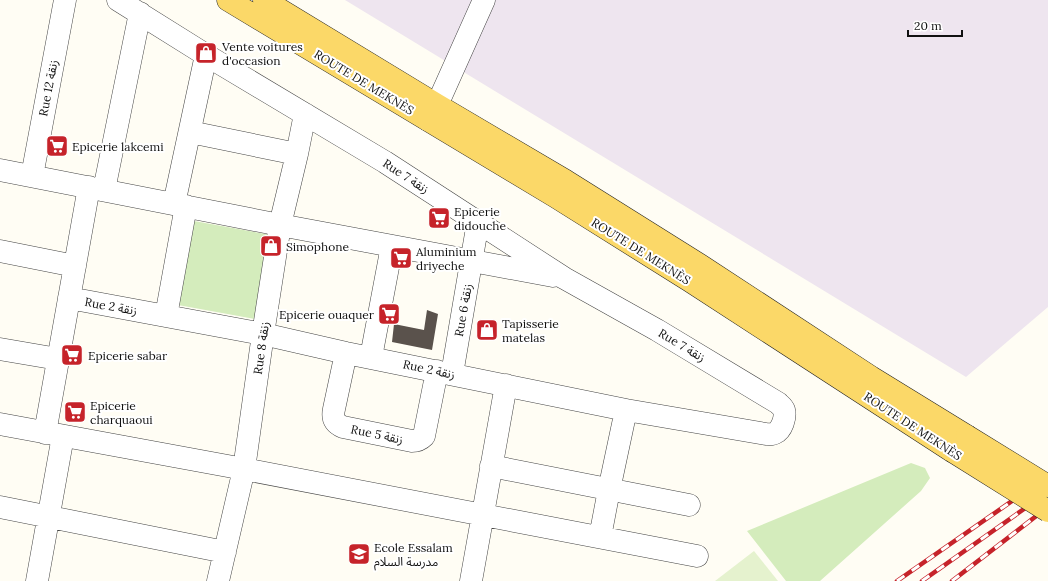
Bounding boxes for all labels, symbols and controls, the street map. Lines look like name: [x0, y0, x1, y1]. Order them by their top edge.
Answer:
scale bar: [908, 12, 962, 38]
text: 20 m: [914, 18, 942, 33]
place label: Vente voitures d'occasion: [221, 39, 303, 68]
shop icon: Vente voitures d'occasion: [193, 40, 219, 66]
street label: ROUTE DE MEKNÈS: [311, 46, 417, 118]
street label: Rue 12 زنقة: [35, 58, 61, 118]
supermarket icon: Epicerie lakcemi: [44, 133, 70, 159]
place label: Epicerie lakcemi: [72, 139, 164, 154]
street label: Rue 7 زنقة: [380, 156, 432, 196]
place label: Epicerie didouche: [454, 204, 506, 233]
supermarket icon: Epicerie didouche: [426, 205, 452, 231]
street label: ROUTE DE MEKNÈS: [589, 214, 693, 288]
shop icon: Simophone: [258, 233, 284, 259]
place label: Simophone: [286, 239, 350, 254]
place label: Aluminium driyeche: [415, 244, 477, 273]
supermarket icon: Aluminium driyeche: [388, 245, 414, 271]
street label: Rue 6 زنقة: [451, 282, 475, 338]
street label: Rue 2 زنقة: [84, 294, 138, 318]
supermarket icon: Epicerie ouaquer: [376, 301, 402, 327]
place label: Epicerie ouaquer: [279, 307, 375, 322]
place label: Tapisserie matelas: [502, 316, 559, 345]
shop icon: Tapisserie matelas: [474, 317, 500, 343]
street label: Rue 8 زنقة: [250, 321, 272, 375]
street label: Rue 7 زنقة: [656, 325, 708, 365]
supermarket icon: Epicerie sabar: [59, 342, 85, 368]
place label: Epicerie sabar: [88, 348, 168, 363]
street label: Rue 2 زنقة: [402, 356, 456, 382]
street label: ROUTE DE MEKNÈS: [861, 389, 965, 463]
place label: Epicerie charquaoui: [90, 398, 153, 427]
supermarket icon: Epicerie charquaoui: [62, 399, 88, 425]
street label: Rue 5 زنقة: [349, 421, 405, 447]
place label: Ecole Essalam مدرسة السلام: [374, 540, 453, 571]
school or university icon: Ecole Essalam مدرسة السلام: [346, 541, 372, 567]

